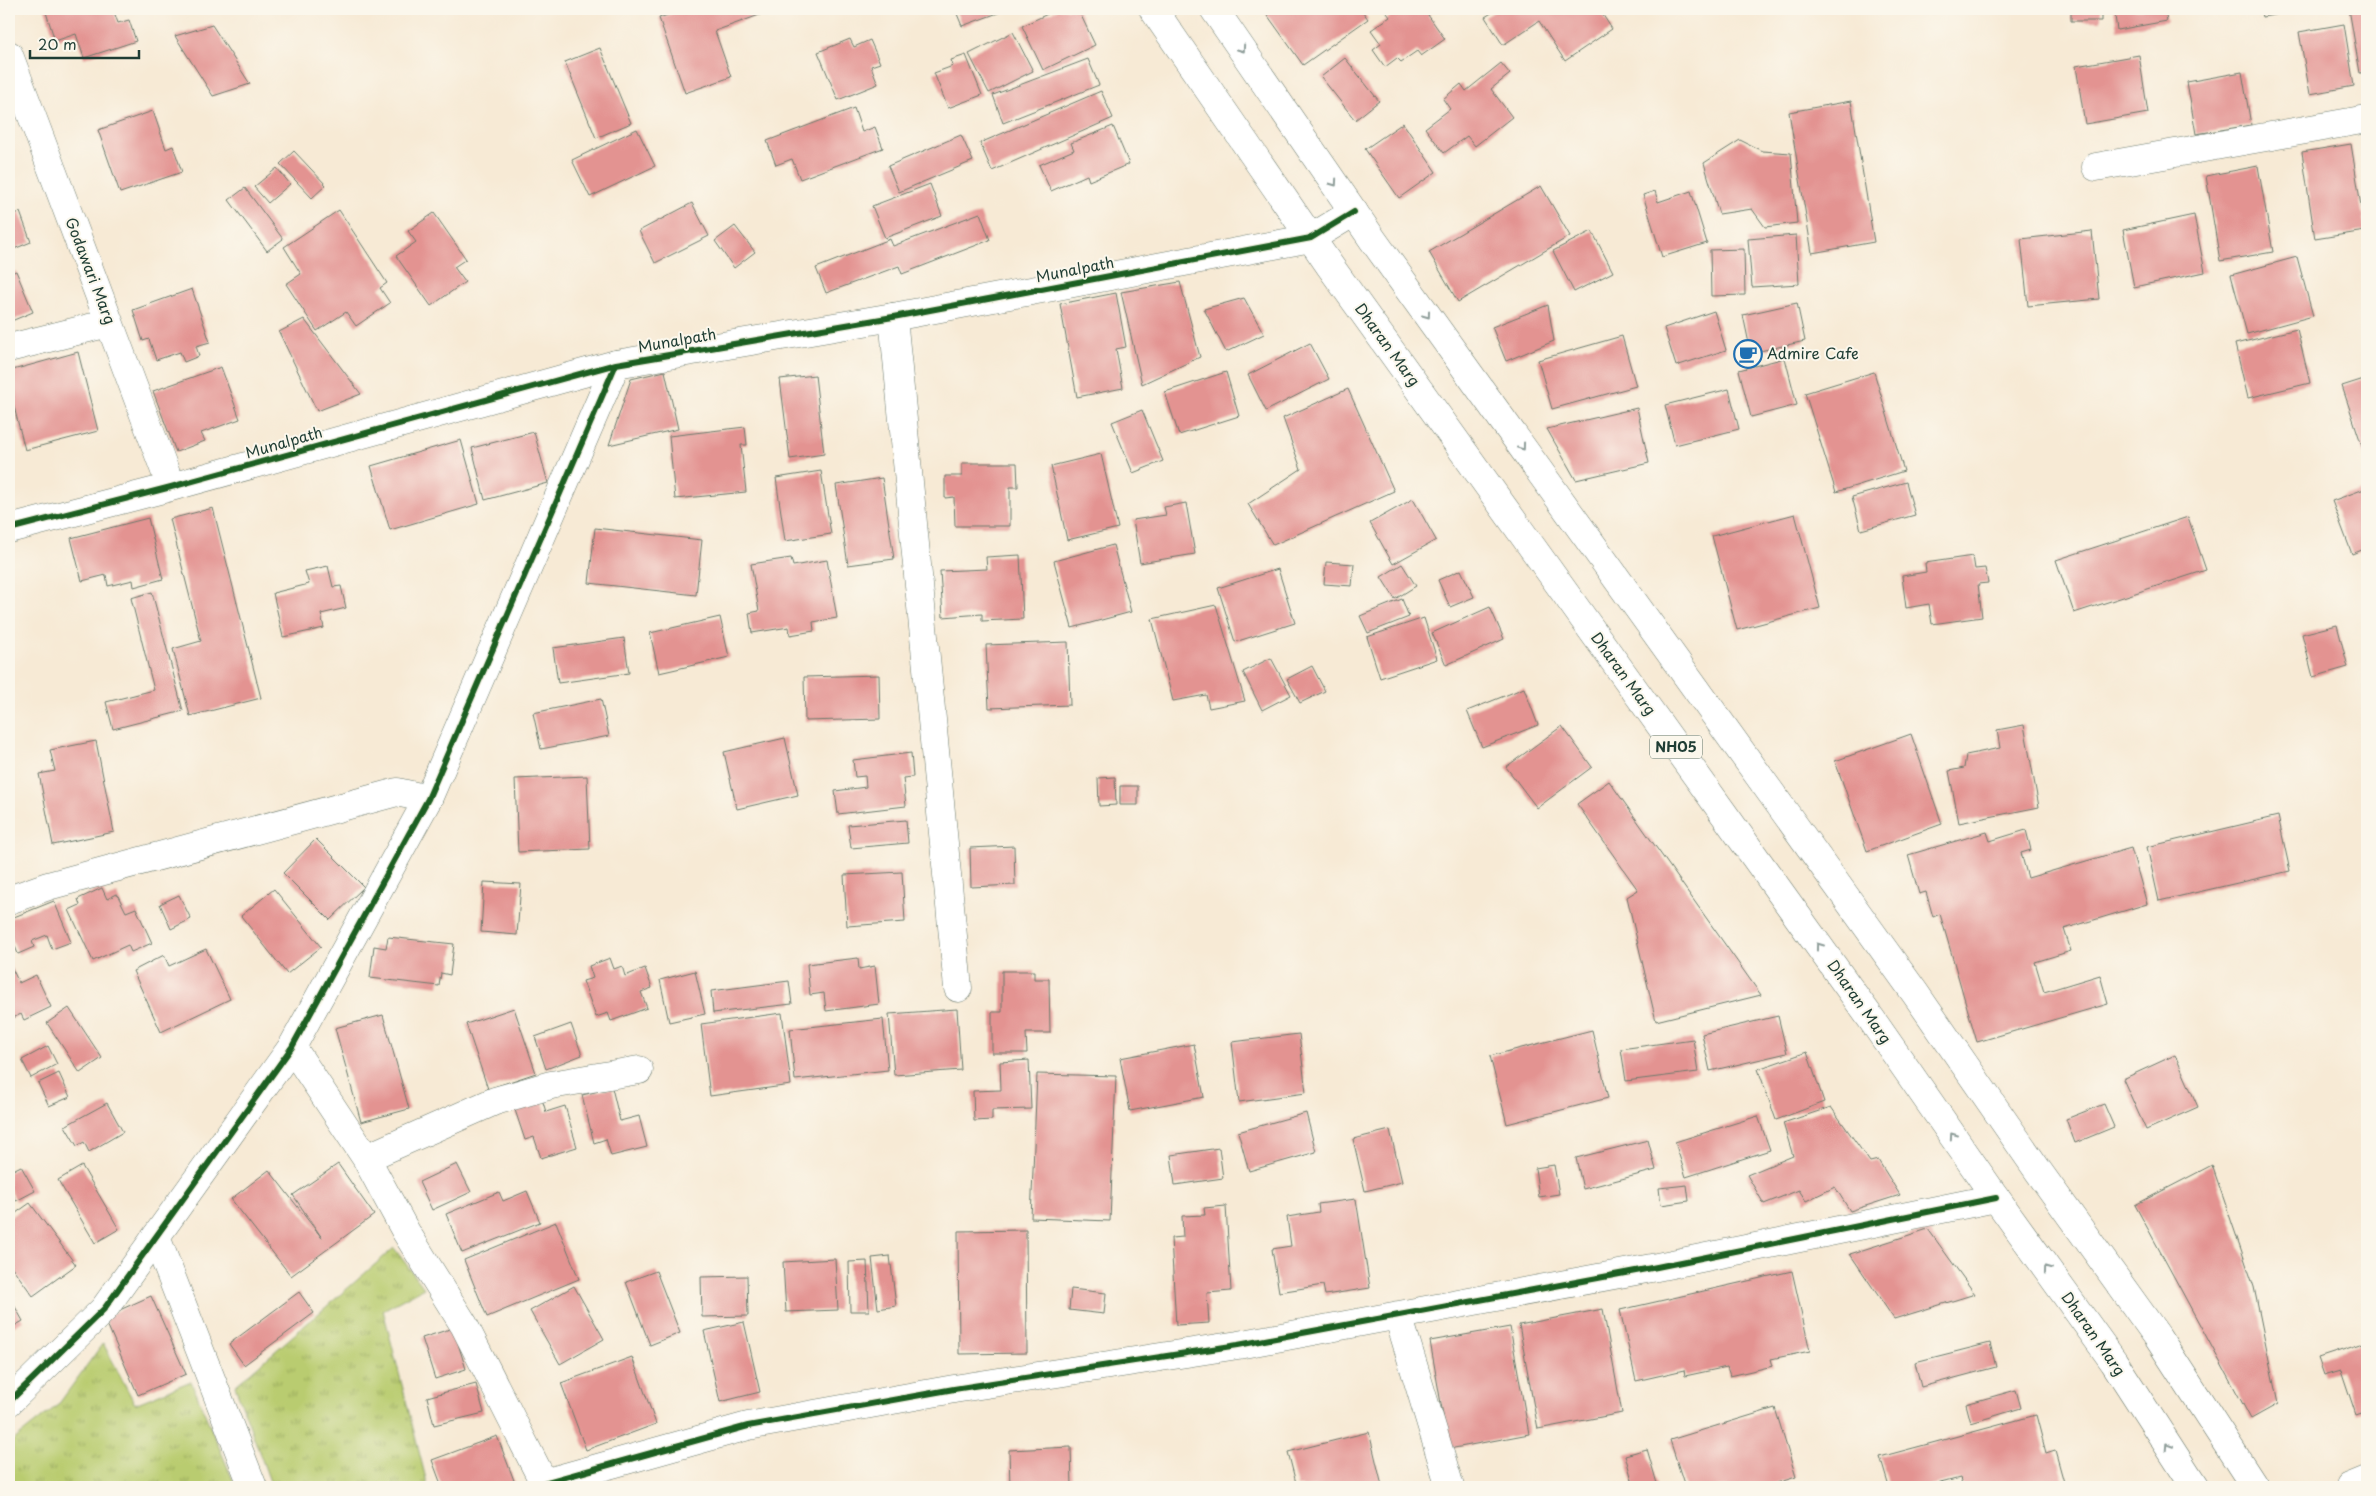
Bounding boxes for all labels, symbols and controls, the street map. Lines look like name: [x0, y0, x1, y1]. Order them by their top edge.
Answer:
scale bar: [30, 28, 139, 60]
text: 20 m: [38, 32, 77, 55]
one-way arrow: [1236, 43, 1245, 53]
one-way arrow: [1328, 177, 1337, 186]
street label: Godawari Marg: [60, 214, 122, 327]
street label: Munalpath: [1034, 250, 1116, 287]
street label: Dharan Marg: [1350, 298, 1426, 391]
one-way arrow: [1421, 310, 1431, 319]
street label: Munalpath: [636, 321, 718, 358]
cafe icon: Admire Cafe: [1733, 339, 1763, 369]
place label: Admire Cafe: [1767, 341, 1859, 364]
street label: Munalpath: [242, 420, 325, 464]
one-way arrow: [1516, 441, 1525, 451]
street label: Dharan Marg: [1586, 627, 1662, 720]
road number: NH05: [1650, 736, 1702, 759]
one-way arrow: [1816, 942, 1825, 952]
street label: Dharan Marg: [1823, 954, 1898, 1048]
one-way arrow: [1950, 1133, 1959, 1142]
one-way arrow: [2044, 1265, 2053, 1275]
street label: Dharan Marg: [2057, 1286, 2132, 1380]
one-way arrow: [2165, 1443, 2175, 1452]

